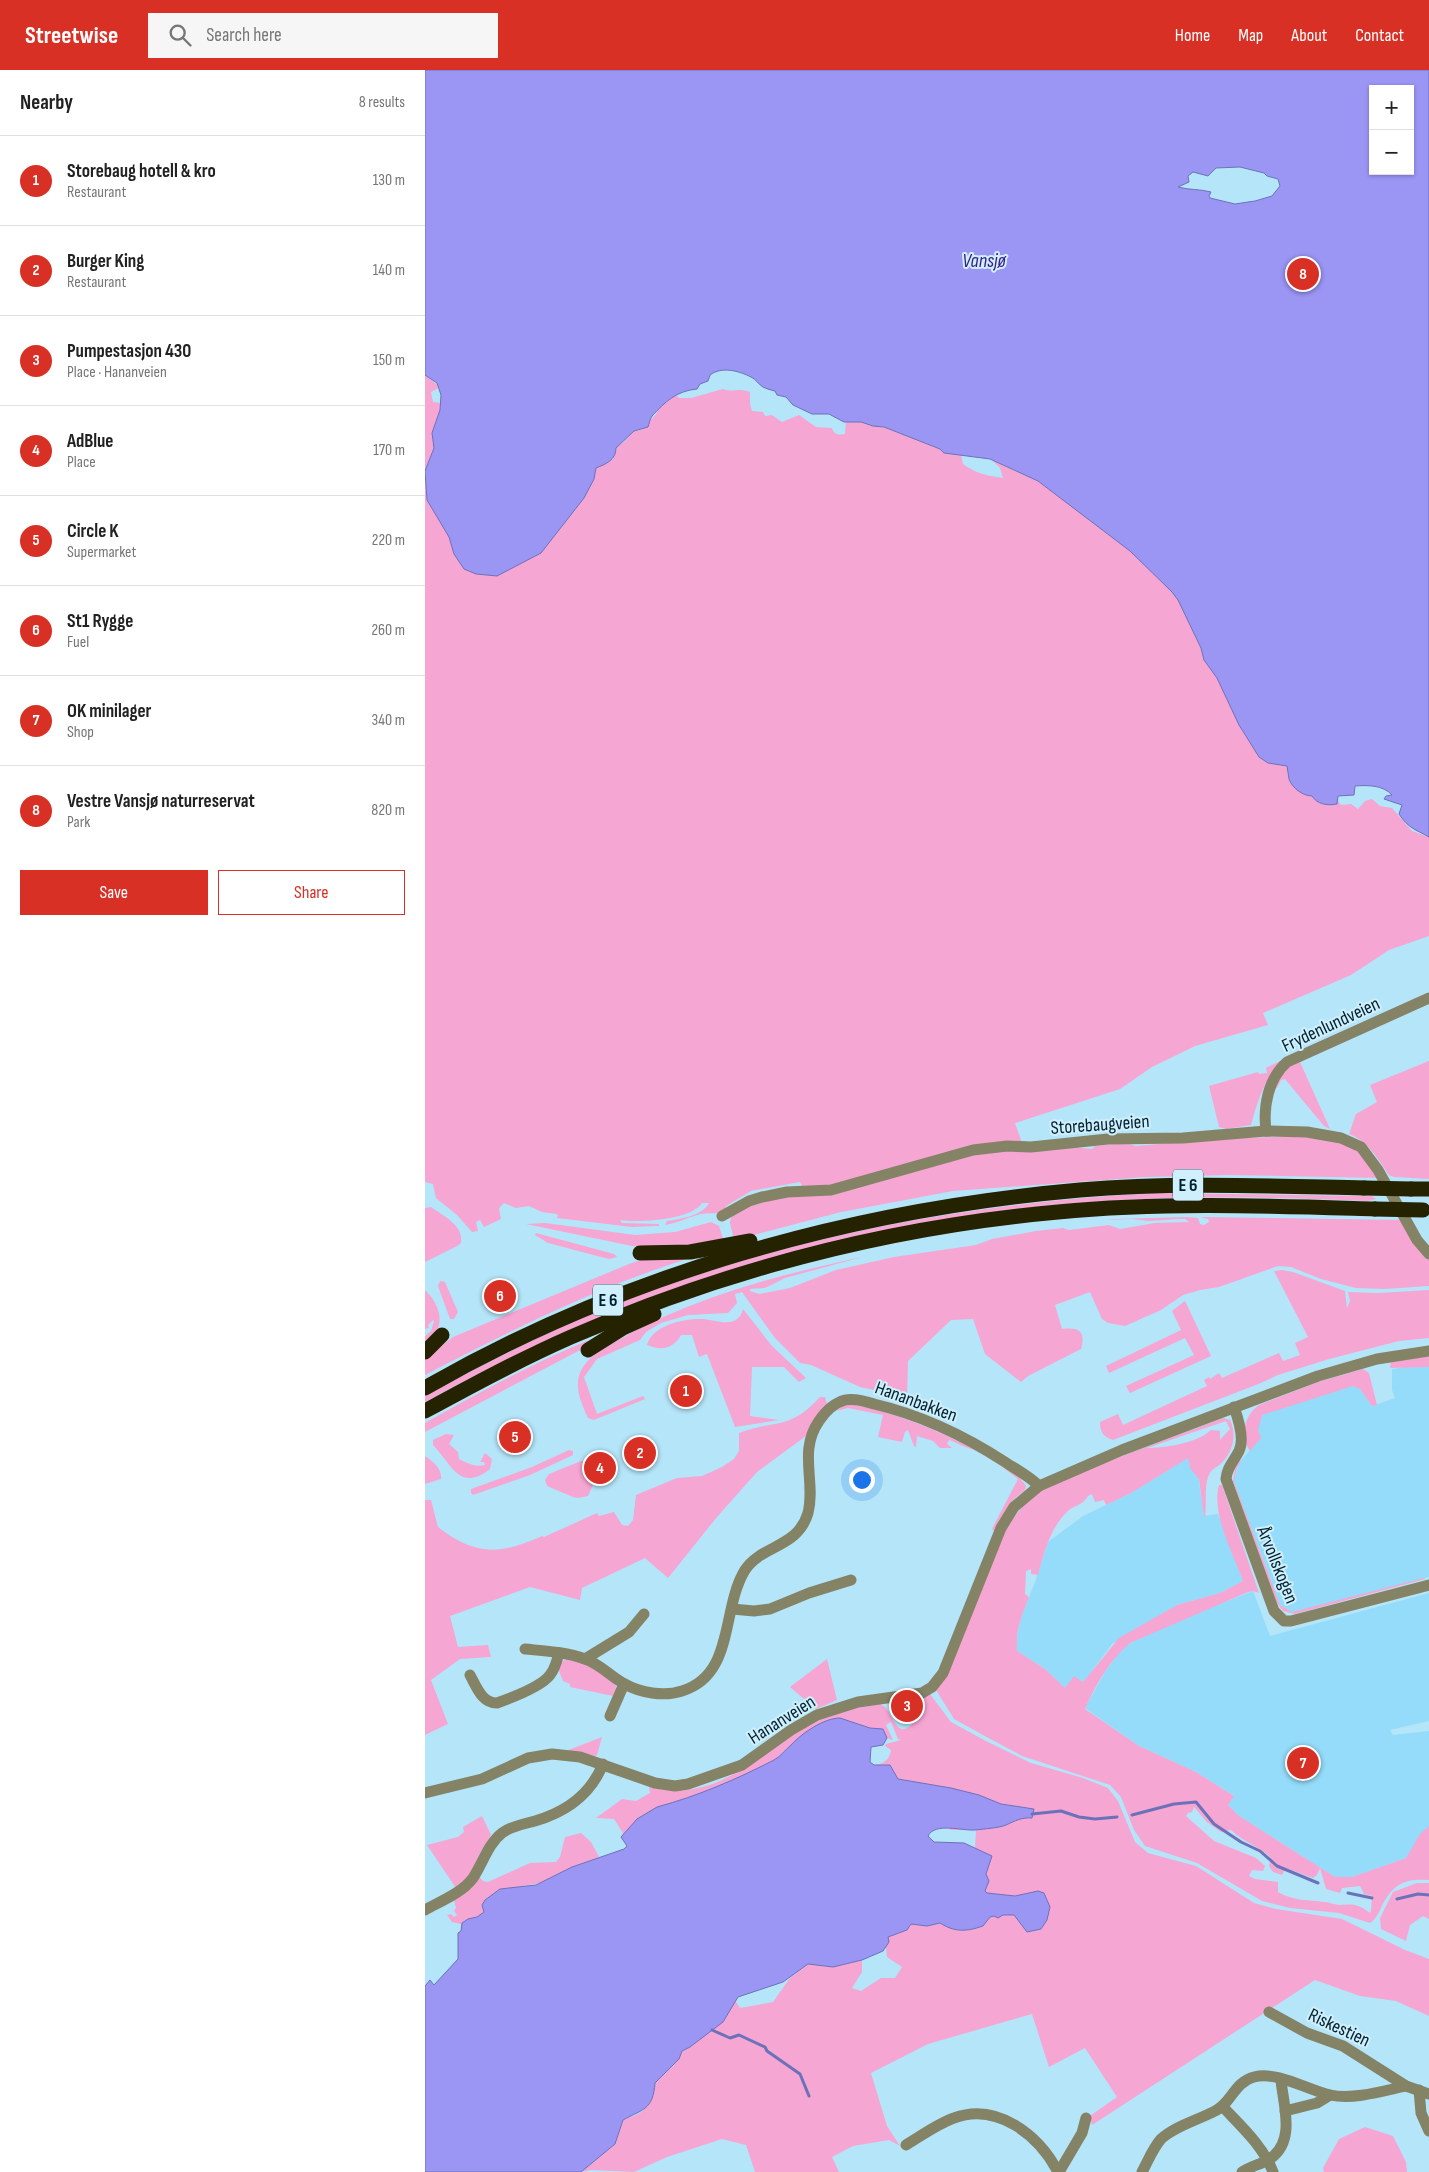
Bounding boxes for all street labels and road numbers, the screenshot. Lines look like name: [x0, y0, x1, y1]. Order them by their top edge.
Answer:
street label: Frydenlundveien: [1278, 992, 1384, 1058]
street label: Storebaugveien: [1050, 1110, 1150, 1140]
road number: E 6: [1173, 1170, 1203, 1200]
road number: E 6: [593, 1284, 623, 1316]
street label: Hananbakken: [872, 1377, 960, 1427]
street label: Årvollskogen: [1251, 1522, 1303, 1607]
street label: Hananveien: [744, 1690, 820, 1750]
street label: Riskestien: [1304, 2004, 1374, 2052]

